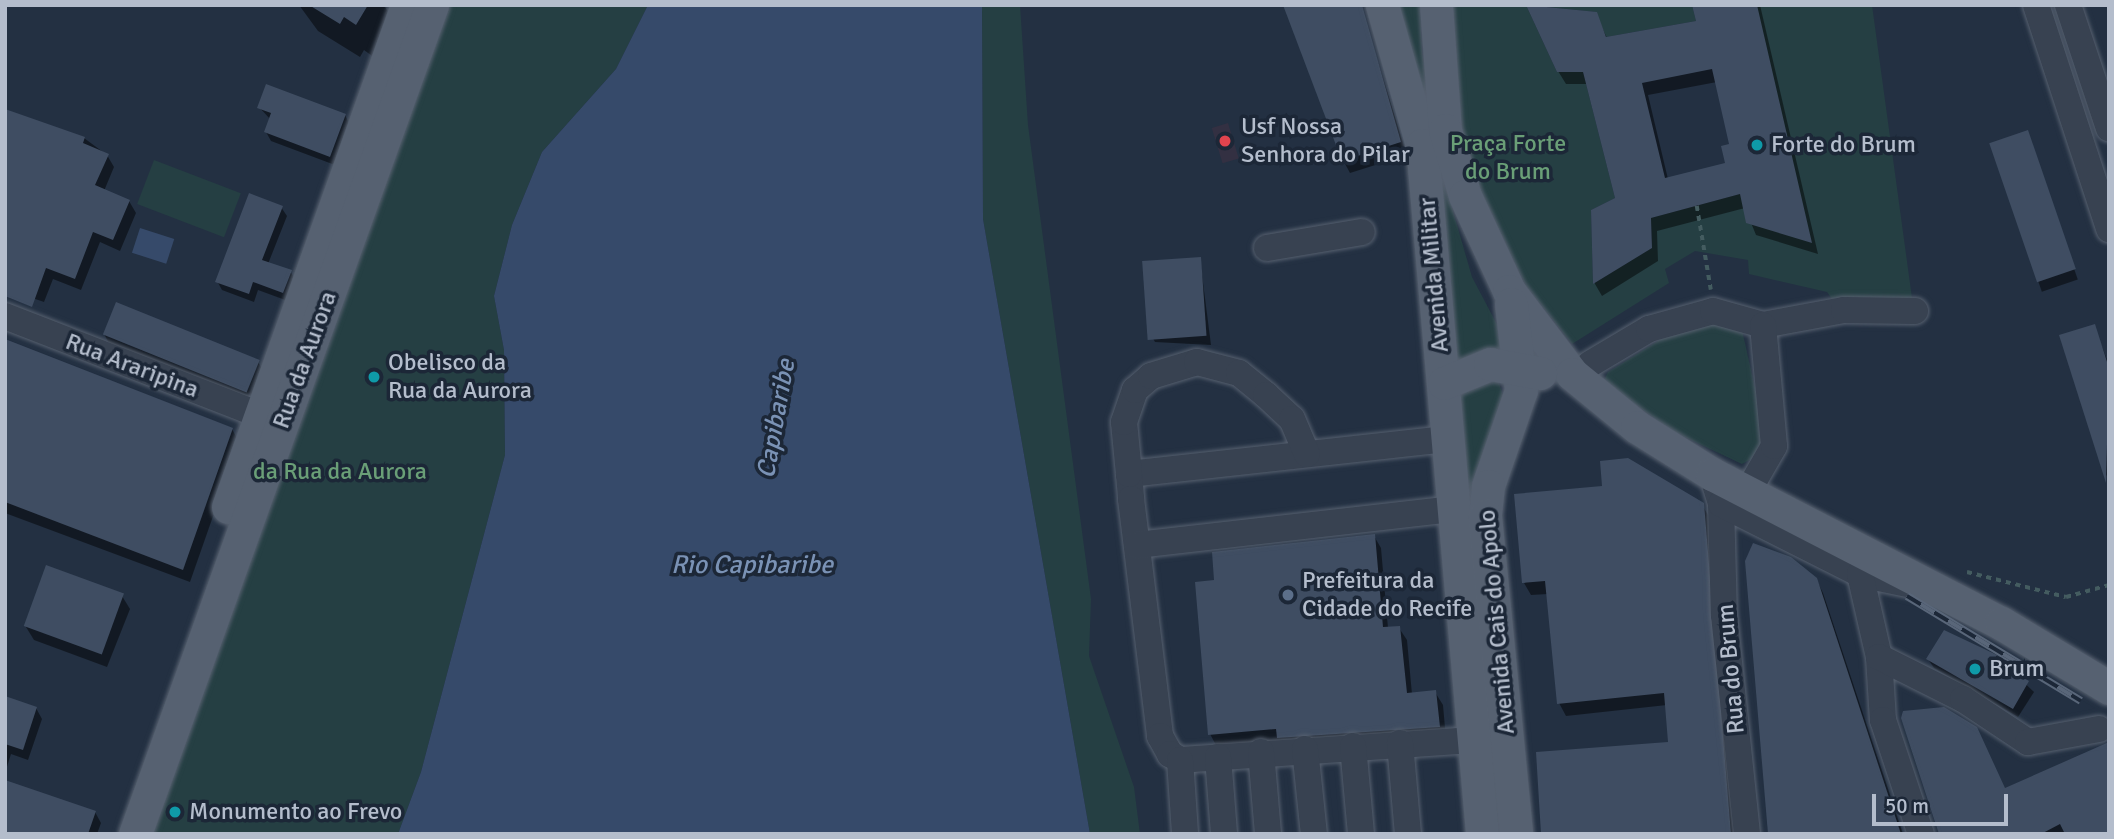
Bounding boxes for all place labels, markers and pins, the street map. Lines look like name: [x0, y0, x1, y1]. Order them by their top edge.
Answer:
place label: Usf Nossa Senhora do Pilar: [1241, 113, 1410, 169]
marker: Usf Nossa Senhora do Pilar: [1215, 131, 1235, 151]
place label: Forte do Brum: [1771, 131, 1916, 159]
marker: Forte do Brum: [1749, 137, 1765, 153]
place label: Obelisco da Rua da Aurora: [388, 349, 532, 405]
marker: Obelisco da Rua da Aurora: [366, 369, 382, 385]
place label: Prefeitura da Cidade do Recife: [1302, 567, 1472, 623]
marker: Prefeitura da Cidade do Recife: [1280, 587, 1296, 603]
place label: Brum: [1989, 655, 2044, 683]
marker: Brum: [1967, 661, 1983, 677]
place label: Monumento ao Frevo: [189, 798, 402, 826]
marker: Monumento ao Frevo: [167, 804, 183, 820]

